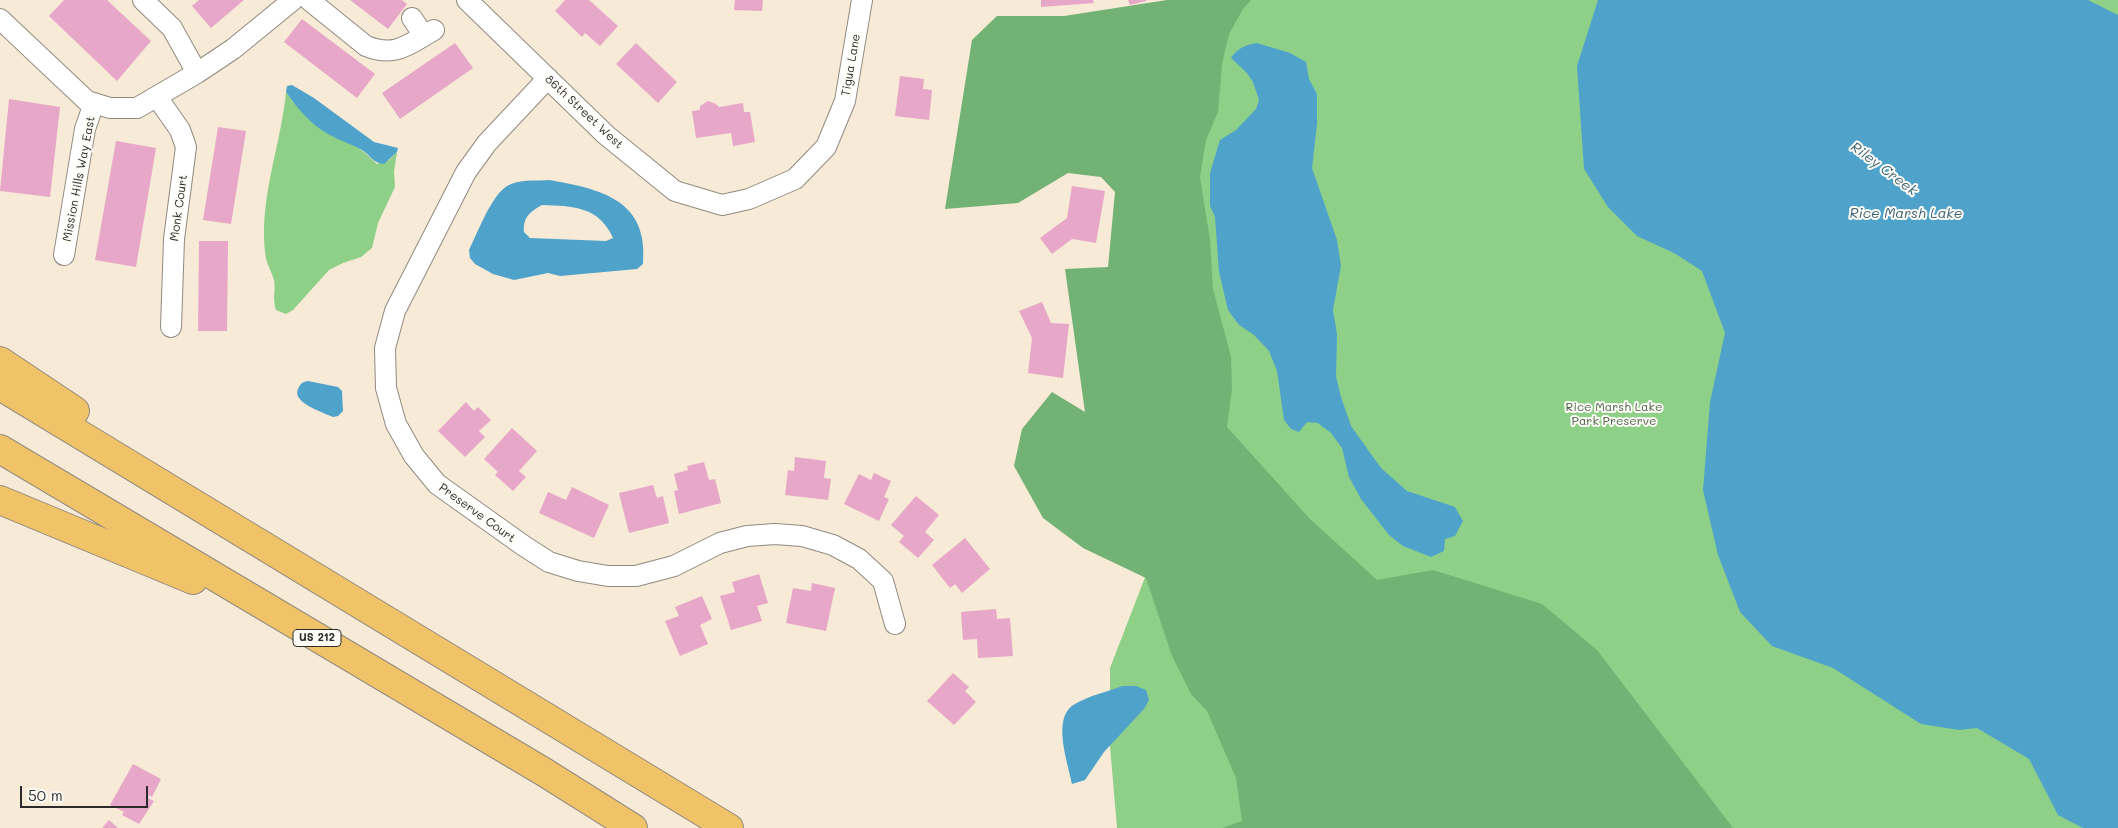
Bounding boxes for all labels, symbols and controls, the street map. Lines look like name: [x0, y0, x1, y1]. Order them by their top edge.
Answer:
street label: Tigua Lane: [838, 33, 864, 97]
street label: 86th Street West: [542, 72, 626, 152]
street label: Mission Hills Way East: [60, 115, 98, 243]
water label: Riley Creek: [1847, 139, 1921, 199]
street label: Monk Court: [167, 174, 191, 242]
water label: Rice Marsh Lake: [1850, 206, 1962, 222]
park label: Rice Marsh Lake Park Preserve: [1566, 400, 1662, 428]
street label: Preserve Court: [436, 480, 518, 546]
road number: US 212: [293, 630, 341, 646]
scale bar: [22, 776, 150, 808]
text: 50 m: [28, 785, 63, 805]

